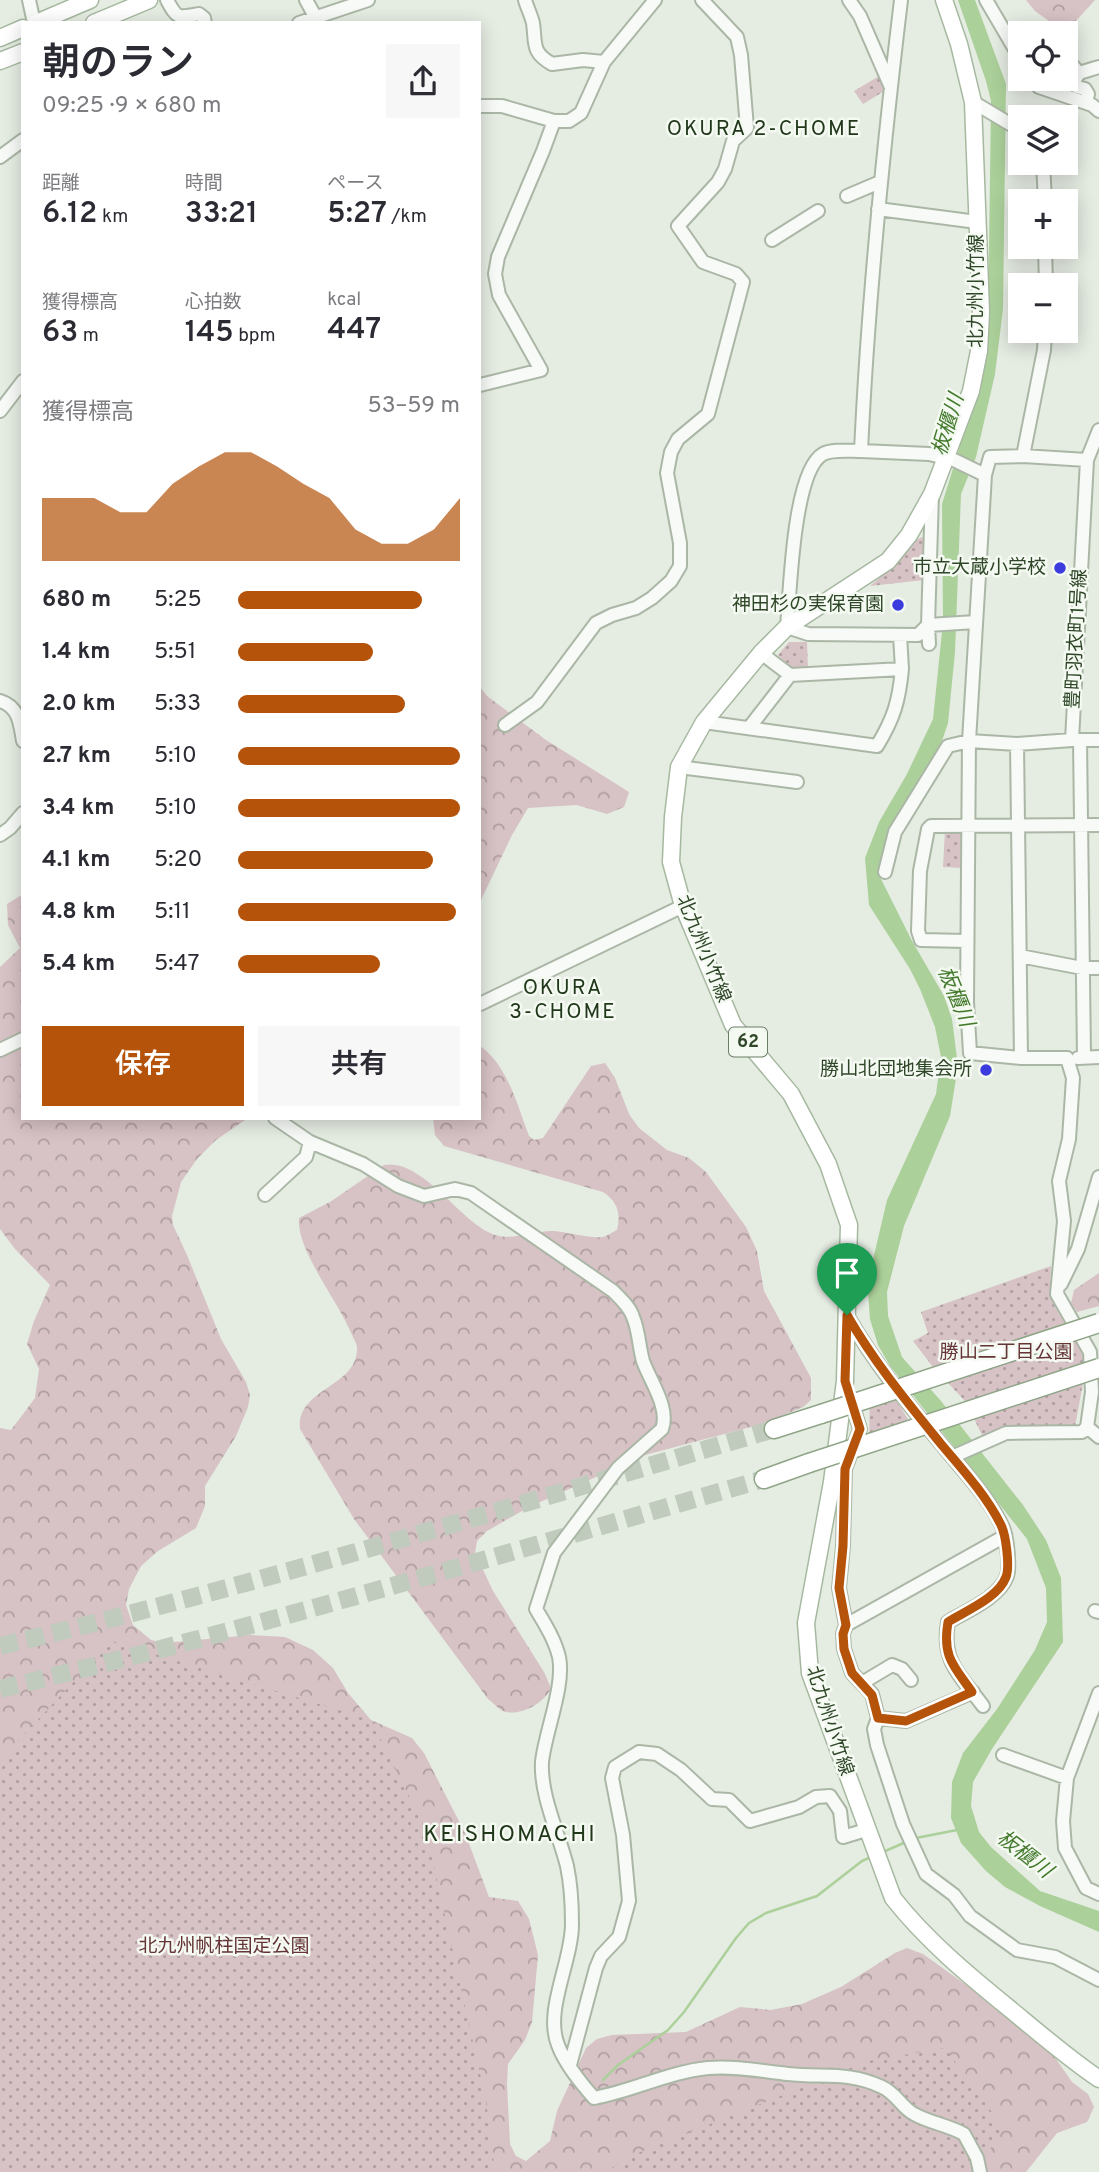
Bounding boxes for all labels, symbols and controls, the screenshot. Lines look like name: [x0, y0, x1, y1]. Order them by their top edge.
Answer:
map controls: [1008, 21, 1078, 343]
button: locate: [1008, 21, 1078, 91]
text: 朝のラン: [42, 41, 194, 90]
button: share: [386, 44, 460, 118]
text: 09:25 · 9 × 680 m: [42, 92, 221, 121]
button: layers: [1008, 105, 1078, 175]
district label: OKURA 2-CHOME: [667, 116, 861, 143]
text: 距離: [42, 172, 80, 196]
text: 時間: [185, 172, 223, 196]
text: ペース: [327, 172, 383, 196]
button: +: [1008, 189, 1078, 259]
text: 6.12: [42, 196, 97, 233]
text: 33:21: [185, 196, 258, 233]
text: 5:27: [327, 196, 387, 233]
text: km: [97, 205, 128, 229]
text: /km: [387, 205, 427, 229]
street label: 北九州小竹線: [965, 234, 989, 348]
button: −: [1008, 273, 1078, 343]
text: kcal: [327, 288, 361, 312]
text: 獲得標高: [42, 291, 118, 315]
text: 心拍数: [185, 291, 242, 315]
text: 447: [327, 312, 381, 349]
text: 63: [42, 315, 78, 352]
text: 145: [185, 315, 234, 352]
text: m: [78, 324, 99, 348]
text: bpm: [234, 324, 275, 348]
water label: 板櫃川: [927, 389, 972, 459]
text: 53–59 m: [368, 392, 460, 421]
text: 獲得標高: [42, 399, 134, 428]
place label: 市立大蔵小学校: [913, 556, 1046, 580]
marker: 市立大蔵小学校: [1052, 560, 1068, 576]
street label: 豊町羽衣町1号線: [1061, 568, 1093, 710]
text: 680 m: [42, 586, 111, 615]
text: 5:25: [154, 586, 202, 615]
place label: 神田杉の実保育園: [732, 593, 884, 617]
marker: 神田杉の実保育園: [890, 597, 906, 613]
text: 1.4 km: [42, 638, 110, 667]
text: 5:51: [154, 638, 196, 667]
text: 2.0 km: [42, 690, 116, 719]
text: 5:33: [154, 690, 201, 719]
text: 2.7 km: [42, 742, 111, 771]
text: 5:10: [154, 742, 197, 771]
text: 3.4 km: [42, 794, 114, 823]
text: 5:10: [154, 794, 197, 823]
text: 4.1 km: [42, 846, 110, 875]
text: 5:20: [154, 846, 202, 875]
street label: 北九州小竹線: [671, 892, 735, 1006]
text: 4.8 km: [42, 898, 116, 927]
text: 5:11: [154, 898, 191, 927]
text: 5.4 km: [42, 950, 115, 979]
text: 5:47: [154, 950, 200, 979]
water label: 板櫃川: [931, 963, 980, 1033]
district label: OKURA 3-CHOME: [509, 975, 617, 1026]
button: 保存: [42, 1026, 244, 1106]
button: 共有: [258, 1026, 460, 1106]
road number: 62: [729, 1028, 767, 1056]
place label: 勝山北団地集会所: [820, 1058, 972, 1082]
marker: 勝山北団地集会所: [978, 1062, 994, 1078]
pin: [817, 1243, 877, 1315]
icon: arrive: [828, 1254, 866, 1292]
park label: 勝山二丁目公園: [939, 1341, 1073, 1365]
street label: 北九州小竹線: [800, 1663, 858, 1779]
district label: KEISHOMACHI: [423, 1821, 597, 1850]
water label: 板櫃川: [991, 1825, 1059, 1886]
park label: 北九州帆柱国定公園: [138, 1935, 310, 1959]

